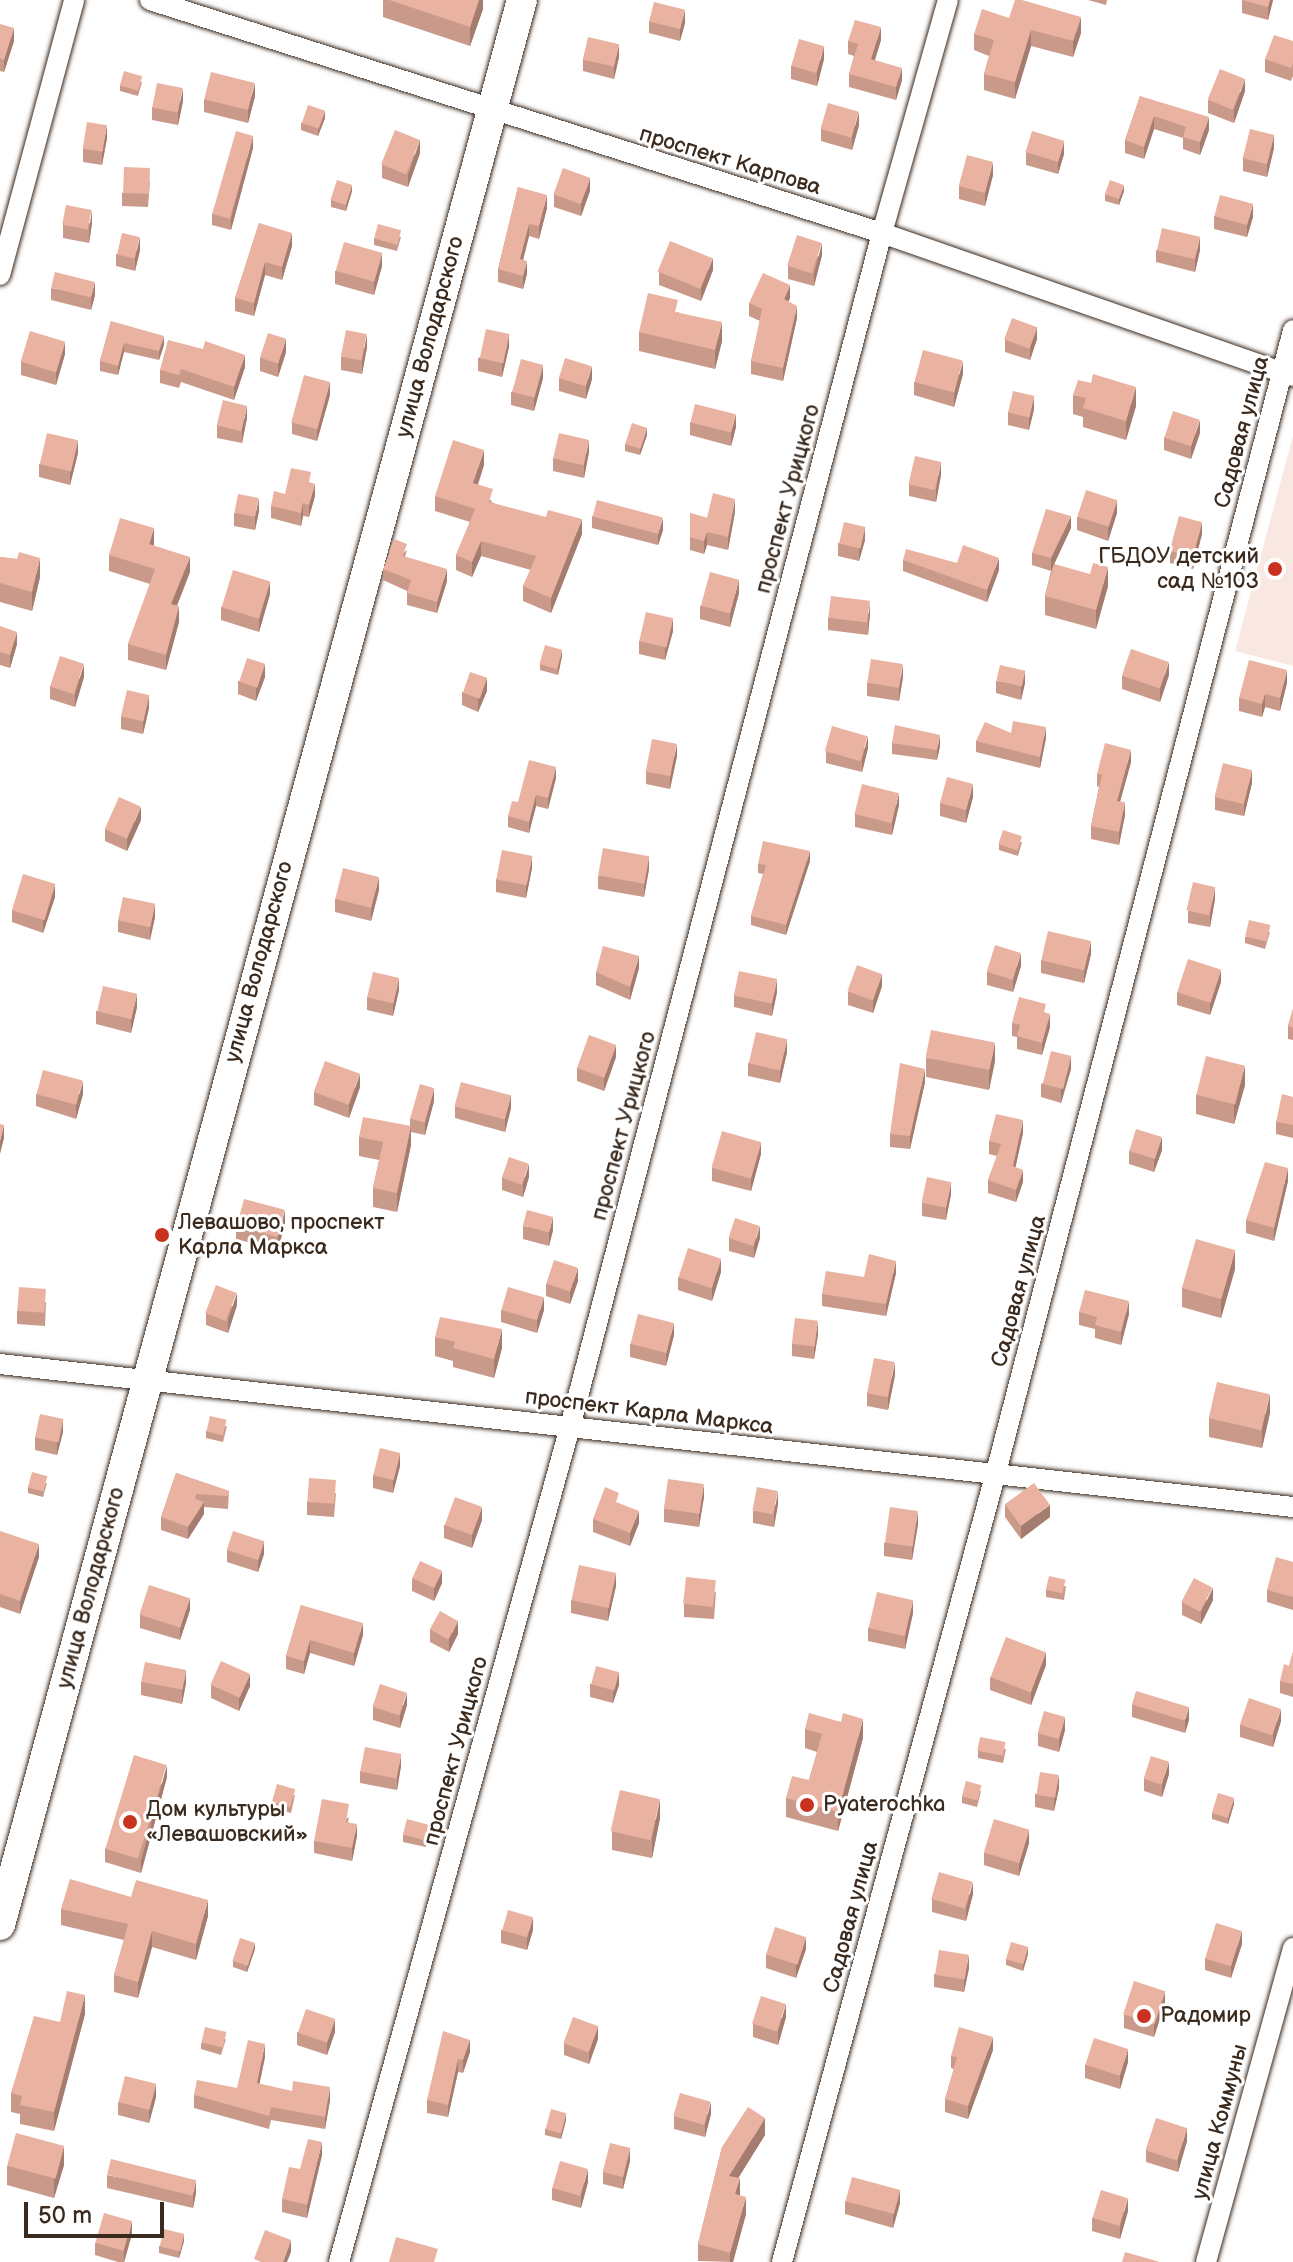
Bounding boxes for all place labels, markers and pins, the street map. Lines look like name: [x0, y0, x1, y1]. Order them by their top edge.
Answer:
place label: ГБДОУ детский сад №103: [1098, 543, 1259, 594]
marker: ГБДОУ детский сад №103: [1266, 560, 1284, 578]
place label: Левашово, проспект Карла Маркса: [178, 1209, 384, 1260]
marker: Левашово, проспект Карла Маркса: [153, 1226, 171, 1244]
place label: Pyaterochka: [823, 1792, 945, 1818]
place label: Дом культуры «Левашовский»: [146, 1796, 308, 1848]
marker: Pyaterochka: [798, 1796, 816, 1814]
marker: Дом культуры «Левашовский»: [121, 1813, 139, 1831]
place label: Радомир: [1160, 2003, 1251, 2029]
marker: Радомир: [1135, 2007, 1153, 2025]

